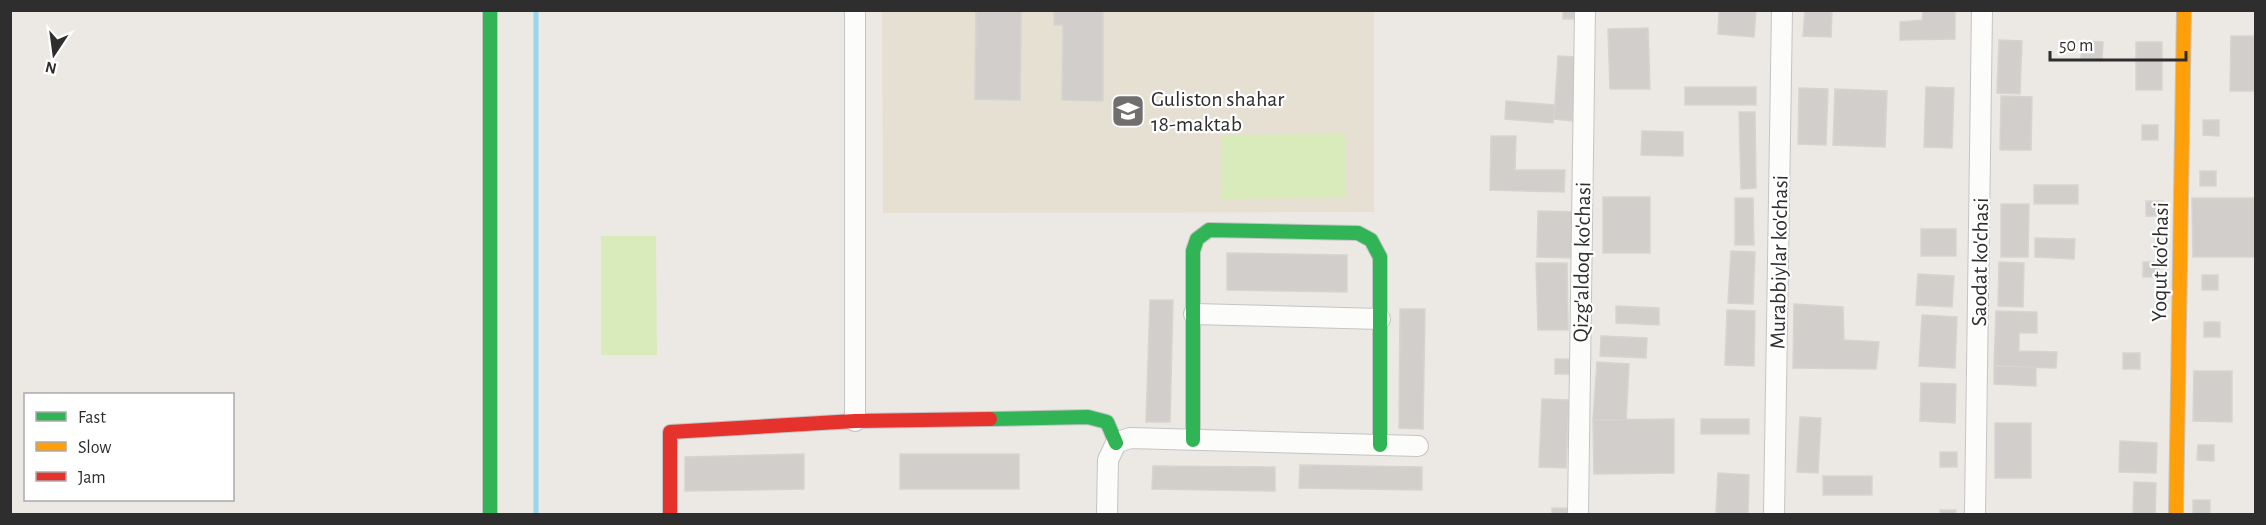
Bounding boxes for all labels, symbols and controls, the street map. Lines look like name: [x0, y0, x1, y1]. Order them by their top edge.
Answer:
north arrow: [24, 24, 84, 84]
scale bar: [2050, 24, 2186, 62]
text: 50 m: [2059, 37, 2093, 55]
text: N: [44, 59, 58, 77]
place label: Guliston shahar 18-maktab: [1151, 88, 1284, 135]
school or university icon: Guliston shahar 18-maktab: [1110, 93, 1146, 129]
street label: Murabbiylar ko'chasi: [1766, 175, 1792, 349]
street label: Qizg'aldoq ko'chasi: [1570, 182, 1594, 342]
street label: Saodat ko'chasi: [1968, 197, 1992, 327]
street label: Yoqut ko'chasi: [2148, 202, 2172, 322]
legend: [24, 393, 234, 501]
text: Fast: [78, 409, 106, 427]
text: Slow: [78, 439, 111, 457]
text: Jam: [78, 469, 106, 487]

